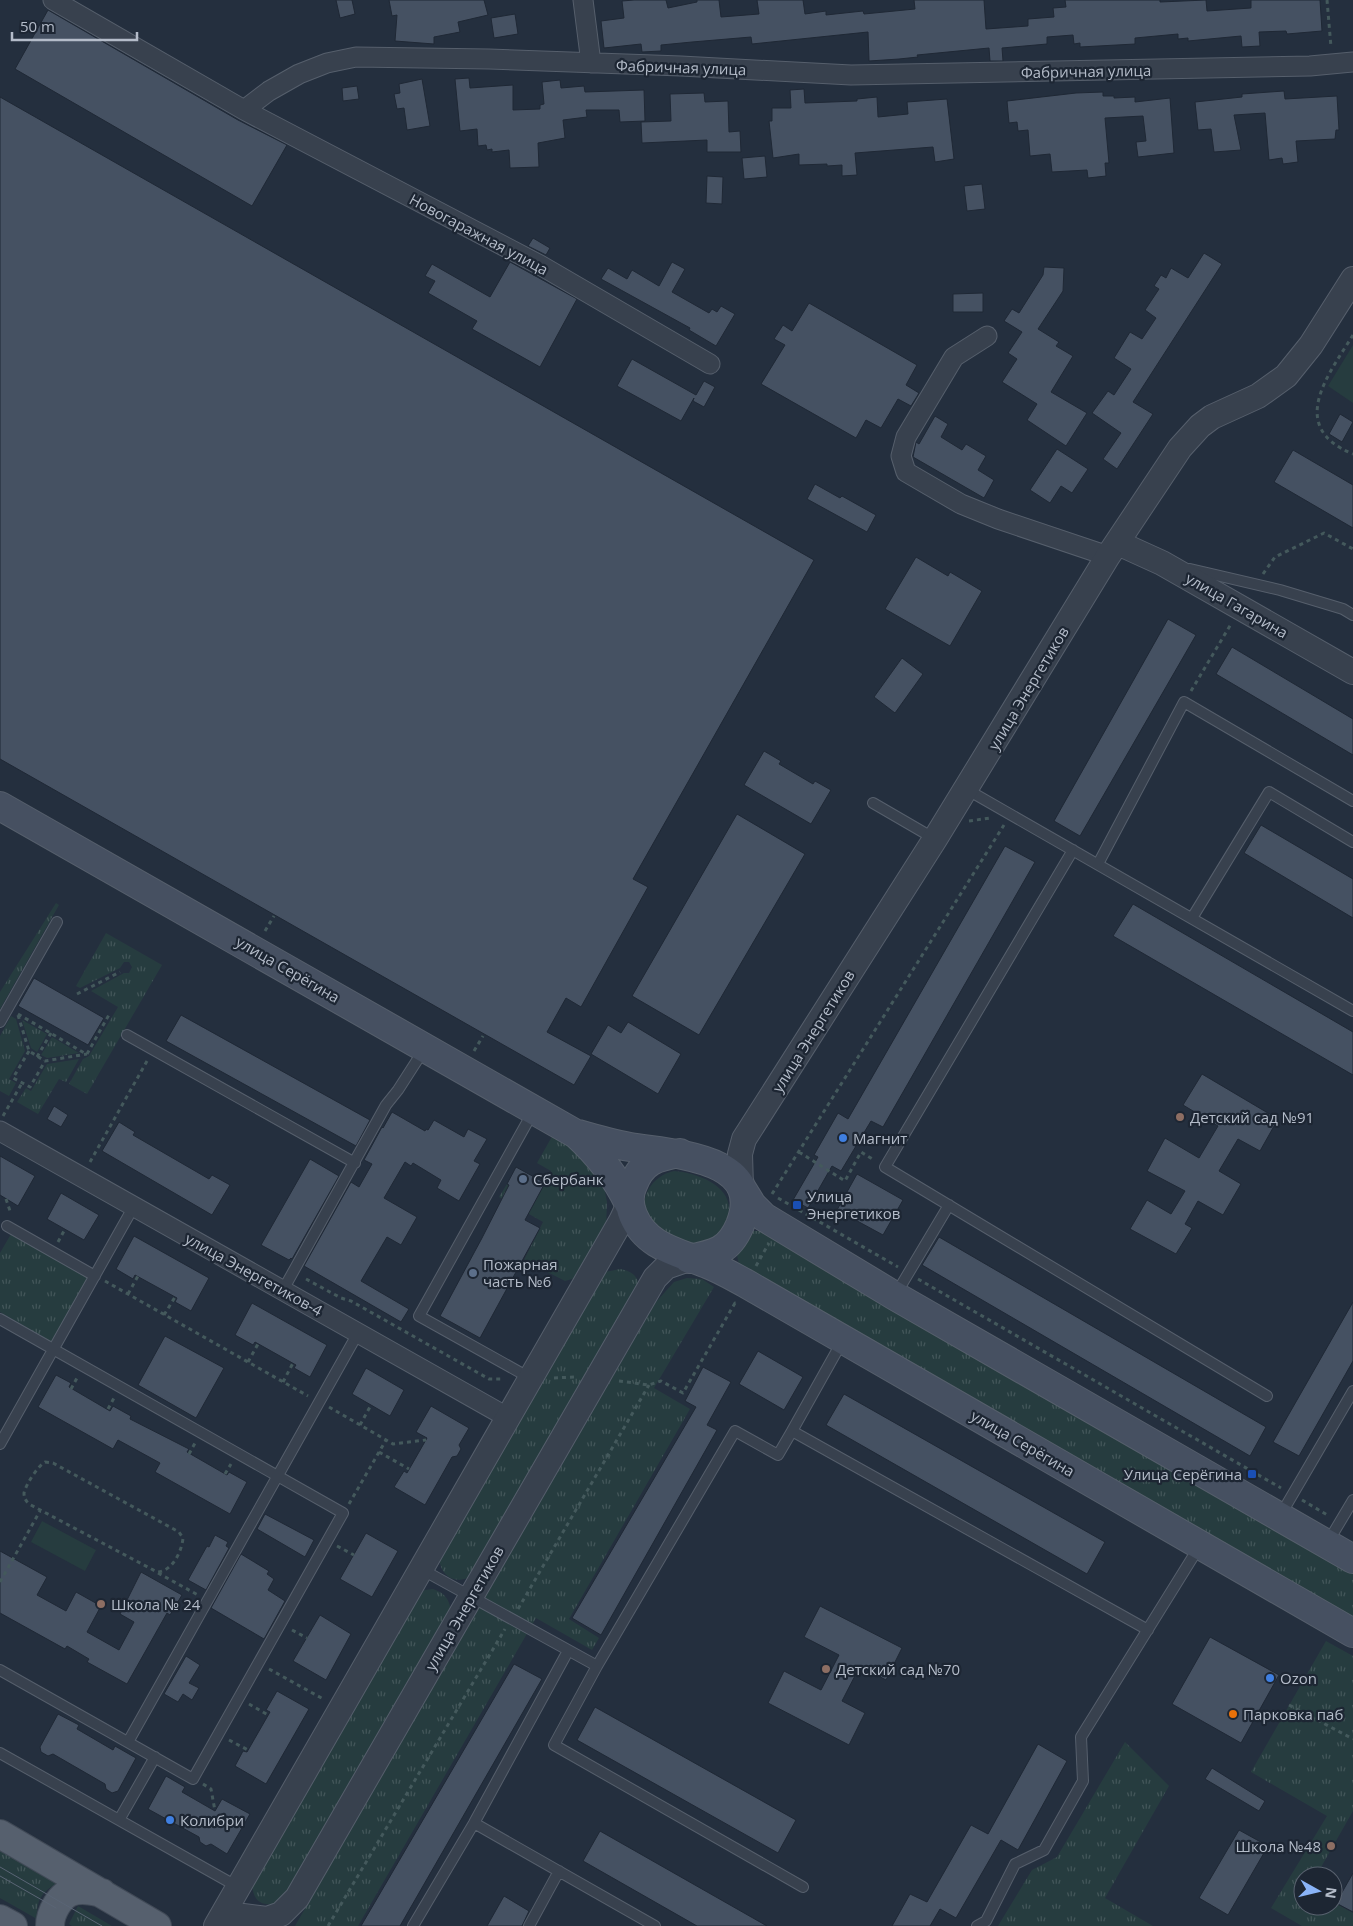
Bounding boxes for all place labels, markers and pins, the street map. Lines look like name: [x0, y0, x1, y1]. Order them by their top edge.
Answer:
place label: Детский сад №91: [1190, 1107, 1314, 1127]
marker: Детский сад №91: [1174, 1111, 1186, 1123]
place label: Магнит: [853, 1128, 907, 1148]
marker: Магнит: [837, 1132, 849, 1144]
place label: Сбербанк: [533, 1169, 604, 1189]
marker: Сбербанк: [517, 1173, 529, 1185]
place label: Улица Энергетиков: [807, 1186, 900, 1223]
marker: Улица Энергетиков: [791, 1199, 803, 1211]
place label: Пожарная часть №6: [483, 1254, 558, 1291]
marker: Пожарная часть №6: [467, 1267, 479, 1279]
place label: Улица Серёгина: [1124, 1464, 1242, 1484]
marker: Улица Серёгина: [1246, 1468, 1258, 1480]
place label: Школа № 24: [111, 1594, 201, 1614]
marker: Школа № 24: [95, 1598, 107, 1610]
place label: Детский сад №70: [836, 1659, 960, 1679]
marker: Детский сад №70: [820, 1663, 832, 1675]
place label: Ozon: [1280, 1668, 1317, 1688]
marker: Ozon: [1264, 1672, 1276, 1684]
place label: Парковка паб: [1243, 1704, 1343, 1724]
marker: Парковка паб: [1227, 1708, 1239, 1720]
place label: Колибри: [180, 1810, 244, 1830]
marker: Колибри: [164, 1814, 176, 1826]
place label: Школа №48: [1236, 1836, 1321, 1856]
marker: Школа №48: [1325, 1840, 1337, 1852]

